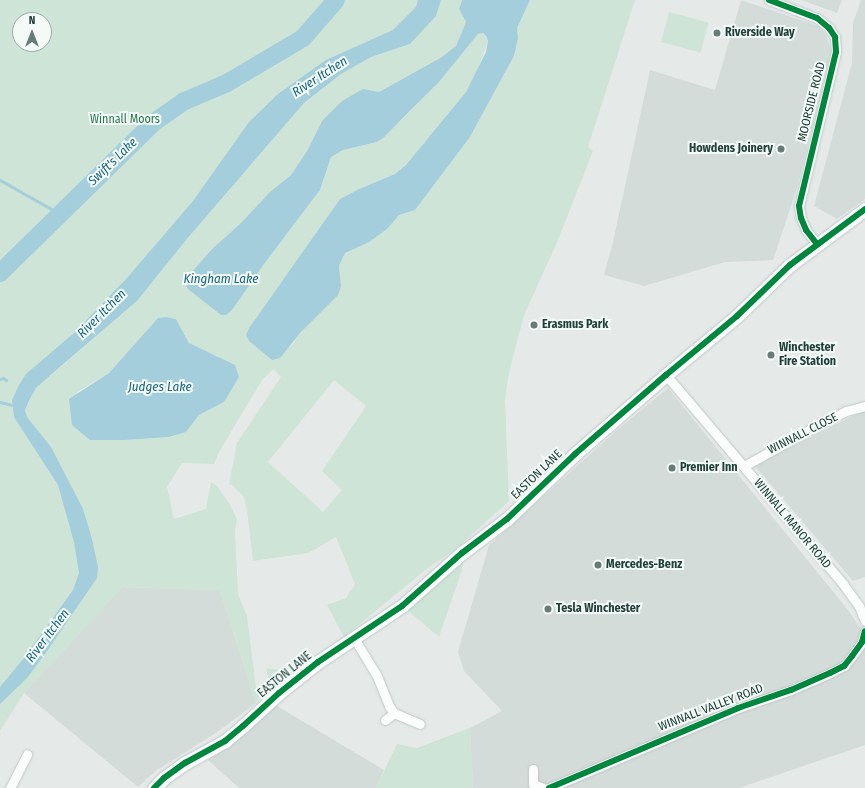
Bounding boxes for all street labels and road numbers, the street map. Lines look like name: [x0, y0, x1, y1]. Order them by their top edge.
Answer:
street label: MOORSIDE ROAD: [795, 61, 829, 143]
street label: WINNALL CLOSE: [766, 410, 840, 458]
street label: EASTON LANE: [509, 447, 565, 503]
street label: WINNALL MANOR ROAD: [750, 476, 834, 572]
street label: EASTON LANE: [255, 649, 315, 701]
street label: WINNALL VALLEY ROAD: [657, 681, 765, 735]

